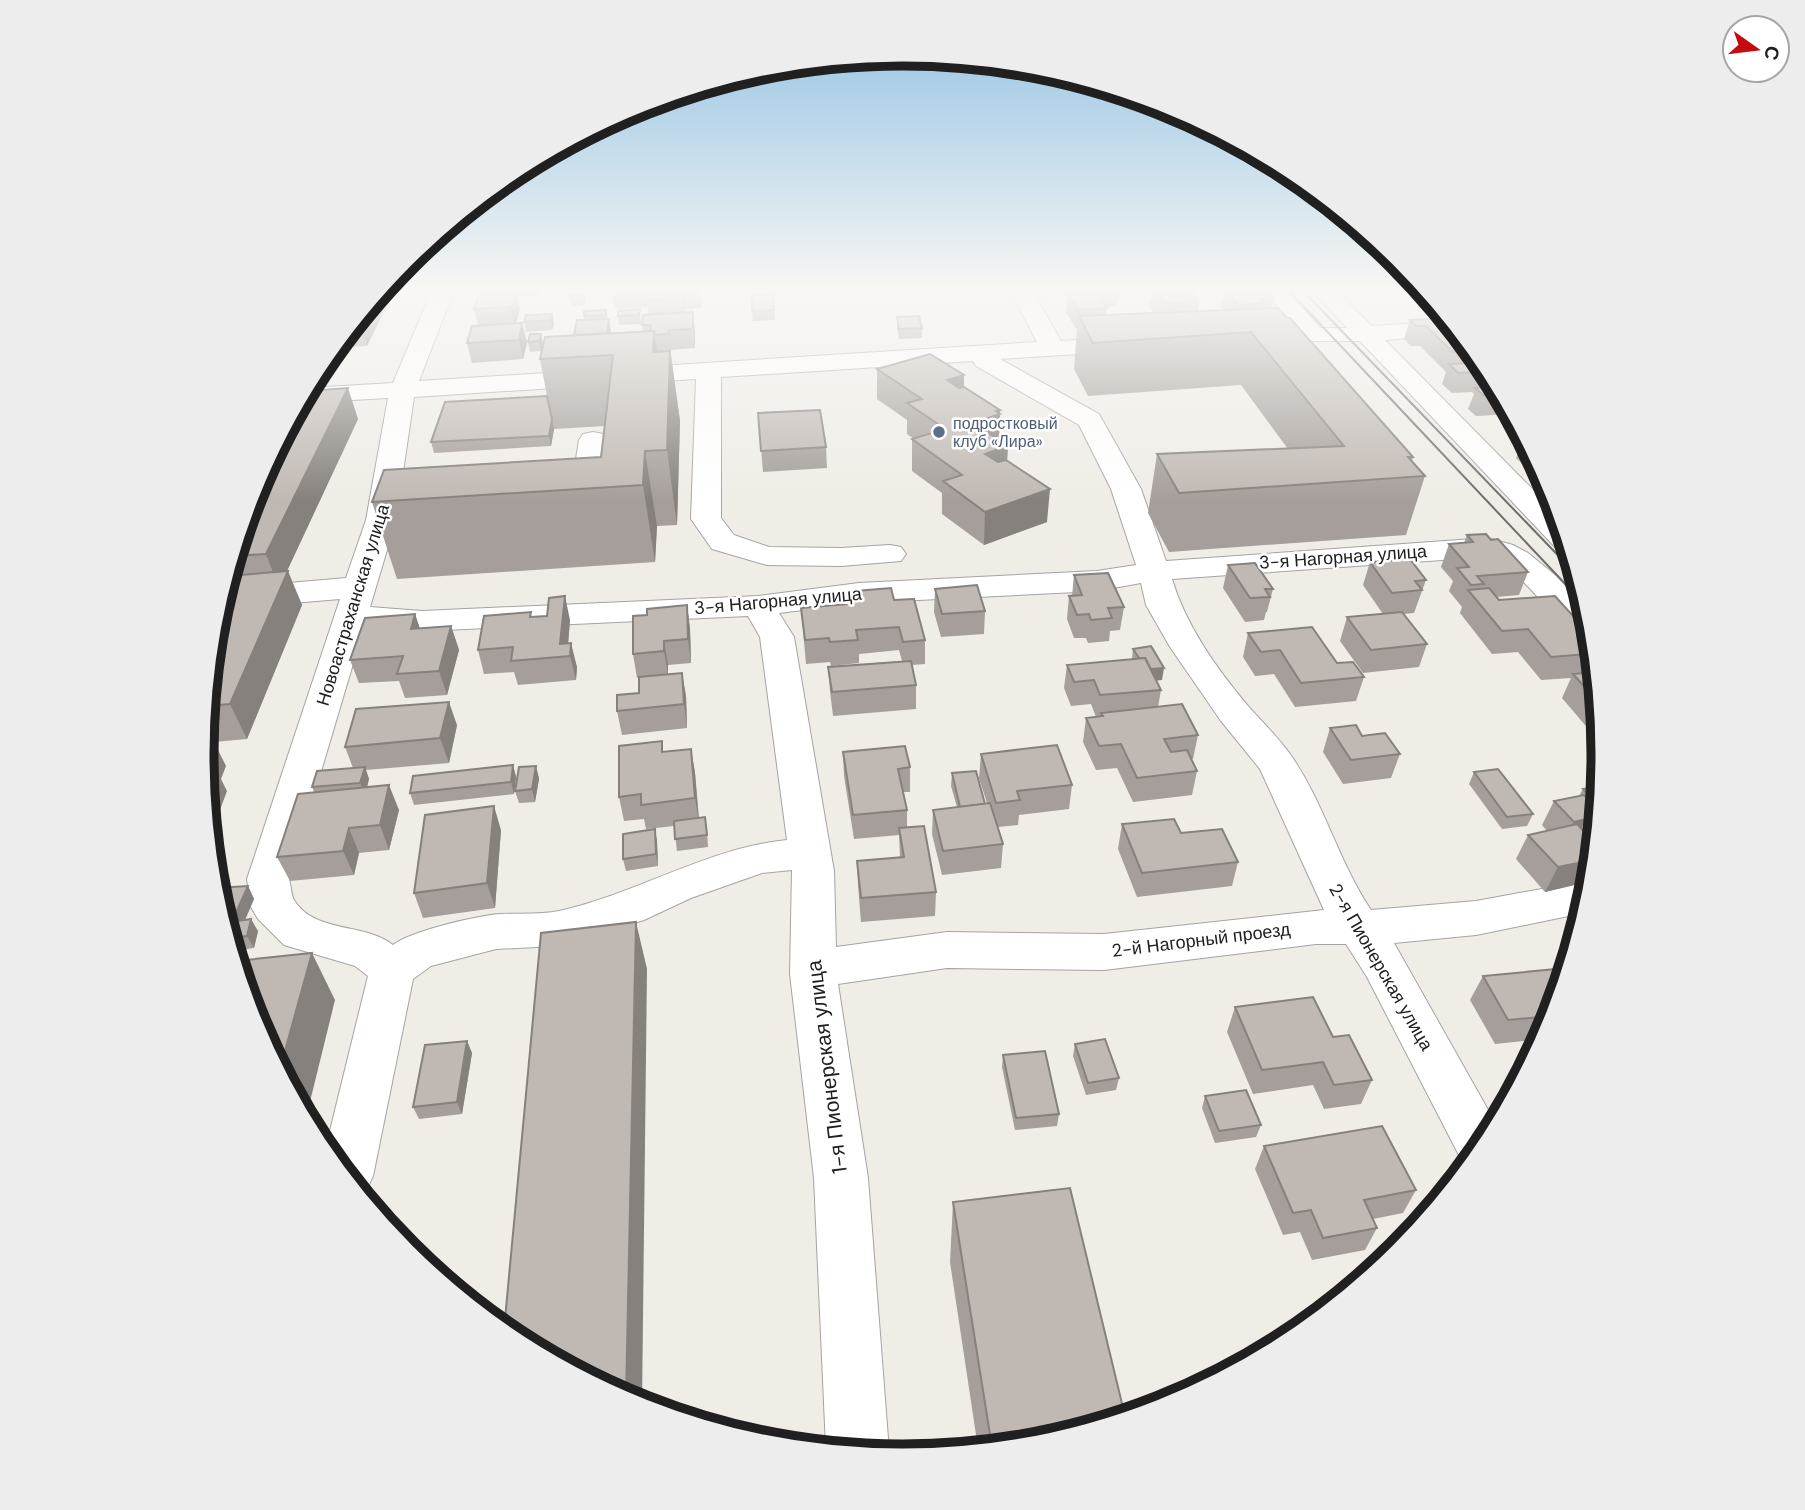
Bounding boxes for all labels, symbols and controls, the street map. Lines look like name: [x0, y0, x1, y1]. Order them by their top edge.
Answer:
north arrow: [1721, 14, 1791, 84]
text: С: [1758, 43, 1786, 63]
place label: подростковый клуб «Лира»: [953, 413, 1058, 452]
marker: подростковый клуб «Лира»: [931, 424, 947, 440]
street label: Новоастраханская улица: [311, 500, 395, 709]
street label: 3-я Нагорная улица: [1258, 539, 1429, 575]
street label: 3-я Нагорная улица: [693, 582, 864, 620]
street label: 2-я Пионерская улица: [1323, 879, 1439, 1056]
street label: 2-й Нагорный проезд: [1110, 917, 1292, 963]
street label: 1-я Пионерская улица: [800, 958, 854, 1175]

